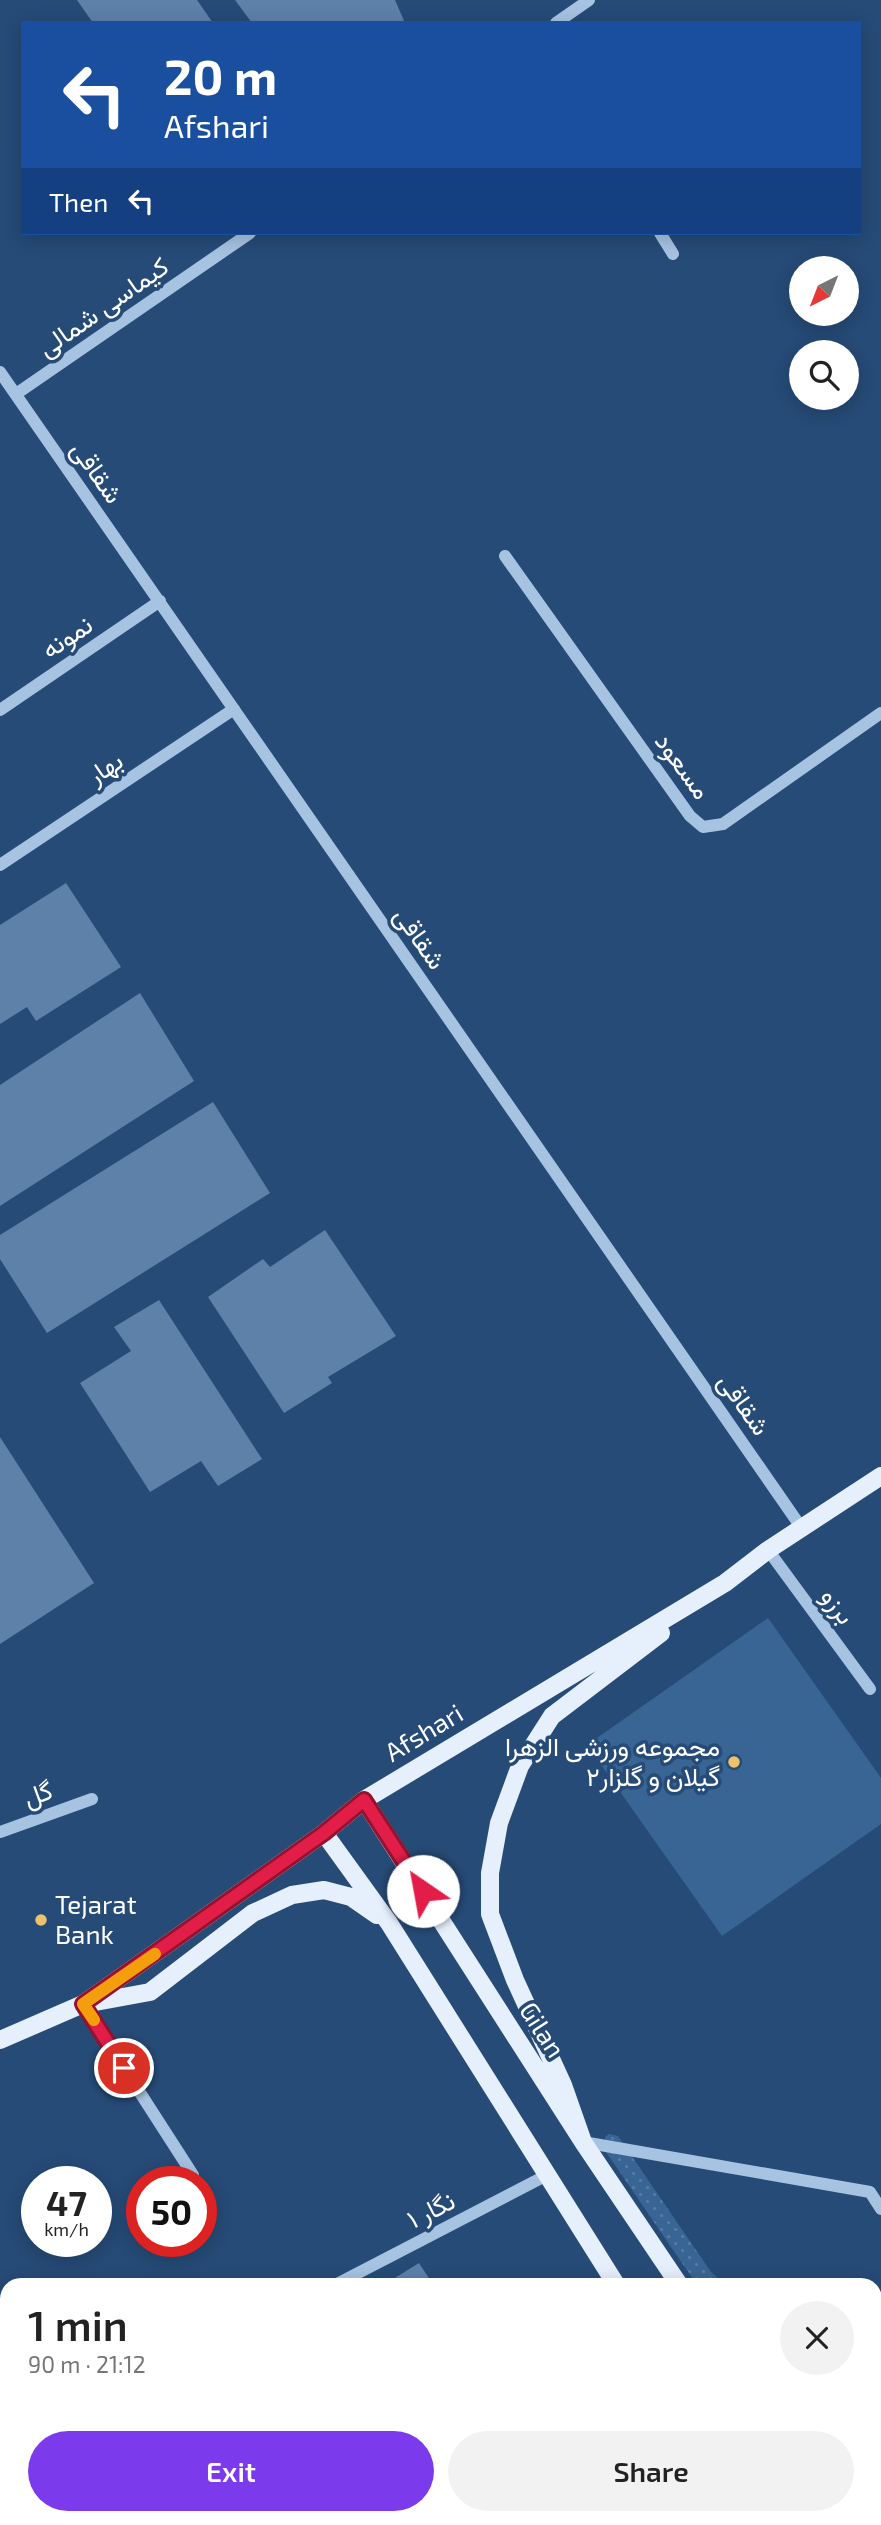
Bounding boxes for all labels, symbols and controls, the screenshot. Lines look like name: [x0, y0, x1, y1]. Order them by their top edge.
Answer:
text: 20 m: [164, 46, 277, 105]
icon: left: [49, 49, 140, 140]
text: Afshari: [164, 106, 269, 144]
icon: left: [122, 182, 160, 220]
text: Then: [49, 186, 108, 217]
street label: کیماسی شمالی: [31, 249, 175, 364]
north arrow: [789, 256, 859, 326]
map controls: [789, 256, 859, 410]
button: search: [789, 340, 859, 410]
street label: شقاقی: [64, 434, 131, 509]
street label: نمونه: [35, 608, 99, 666]
street label: مسعود: [648, 726, 719, 806]
street label: بهار: [80, 744, 129, 792]
street label: شقاقی: [387, 900, 454, 975]
street label: شقاقی: [711, 1366, 778, 1441]
street label: برزو: [814, 1581, 863, 1631]
street label: Afshari: [379, 1696, 468, 1767]
place label: مجموعه ورزشی الزهرا گیلان و گلزار۲: [505, 1730, 720, 1793]
marker: مجموعه ورزشی الزهرا گیلان و گلزار۲: [726, 1754, 742, 1770]
street label: گل: [19, 1773, 57, 1814]
position arrow: [386, 1854, 460, 1928]
place label: Tejarat Bank: [55, 1888, 137, 1949]
marker: Tejarat Bank: [33, 1912, 49, 1928]
street label: Gilan: [514, 1996, 573, 2063]
pin: [94, 2038, 154, 2098]
icon: arrive: [105, 2049, 143, 2087]
speed limit sign: 50: [126, 2166, 217, 2257]
text: 47: [46, 2181, 87, 2223]
street label: نگار ۱: [401, 2184, 460, 2236]
text: km/h: [44, 2218, 89, 2240]
text: 1 min: [28, 2299, 128, 2349]
button: close: [780, 2301, 854, 2375]
text: 90 m · 21:12: [28, 2350, 146, 2378]
button: Exit: [28, 2431, 434, 2511]
button: Share: [448, 2431, 854, 2511]

